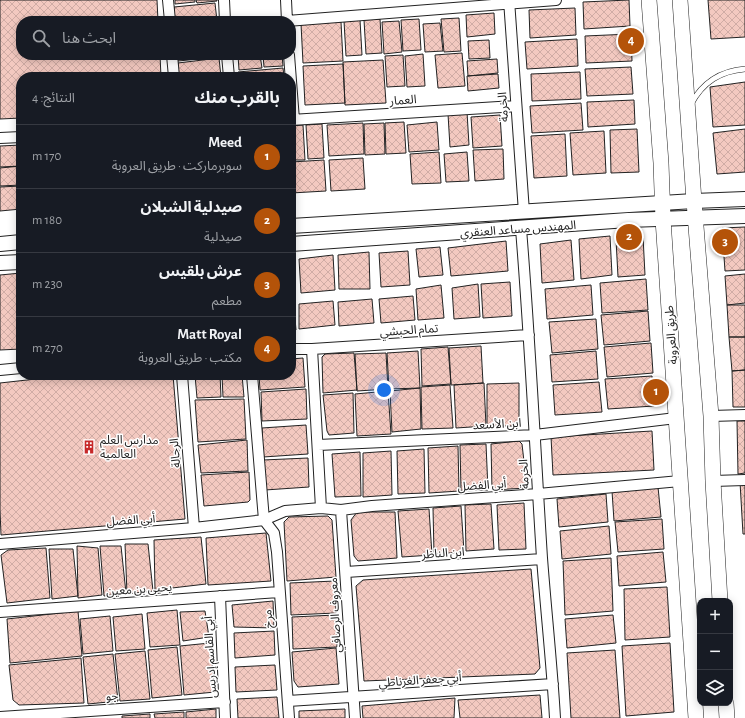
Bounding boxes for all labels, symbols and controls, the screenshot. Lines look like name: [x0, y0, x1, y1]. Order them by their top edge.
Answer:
search box: [16, 16, 296, 60]
pin: 4: [618, 26, 644, 56]
icon: search: [30, 27, 52, 49]
text: ابحث هنا: [62, 31, 116, 46]
text: بالقرب منك: [195, 89, 280, 106]
street label: الخرمة: [496, 91, 511, 122]
text: النتائج: 4: [32, 92, 75, 105]
street label: العمار: [388, 93, 417, 108]
text: Meed: [208, 135, 242, 150]
text: 170 m: [32, 150, 61, 163]
text: 1: [265, 150, 269, 163]
text: سوبرماركت · طريق العروبة: [112, 160, 242, 173]
text: صيدلية الشبلان: [141, 200, 242, 215]
text: 180 m: [32, 214, 62, 227]
text: 2: [264, 214, 270, 227]
street label: المهندس مساعد العنقري: [459, 219, 577, 243]
pin: 2: [616, 222, 642, 252]
pin: 3: [712, 227, 738, 257]
text: صيدلية: [204, 231, 242, 244]
text: عرش بلقيس: [159, 264, 242, 279]
text: 230 m: [32, 278, 63, 291]
text: 3: [264, 278, 270, 291]
text: مطعم: [212, 295, 242, 308]
street label: طريق العروبة: [663, 305, 681, 365]
street label: تمام الحبشي: [379, 322, 439, 342]
text: Matt Royal: [177, 327, 242, 342]
text: 270 m: [32, 342, 63, 355]
text: 4: [264, 342, 270, 355]
text: مكتب · طريق العروبة: [138, 352, 242, 365]
pin: 1: [643, 377, 669, 407]
your location: [374, 380, 394, 400]
street label: ابن الأسعد: [472, 416, 522, 432]
place label: مدارس العلم العالمية: [100, 434, 159, 461]
street label: الرحالة: [168, 437, 183, 468]
building icon: مدارس العلم العالمية: [81, 439, 97, 455]
street label: الخرمة: [517, 459, 532, 489]
street label: أبي الفضل: [457, 476, 507, 496]
street label: أبي الفضل: [106, 511, 156, 531]
street label: ابن الناظر: [420, 545, 465, 562]
street label: معروف الرصافي: [327, 577, 347, 653]
street label: يحيى بن معين: [106, 581, 173, 598]
map controls: [697, 598, 733, 706]
button: +: [697, 598, 733, 634]
street label: مرخ: [261, 609, 278, 629]
street label: أبي القاسم إدريس: [200, 615, 222, 698]
button: −: [697, 634, 733, 670]
street label: أبي جعفر الغرناطي: [378, 670, 462, 693]
button: layers: [697, 670, 733, 706]
street label: جو: [105, 690, 119, 703]

